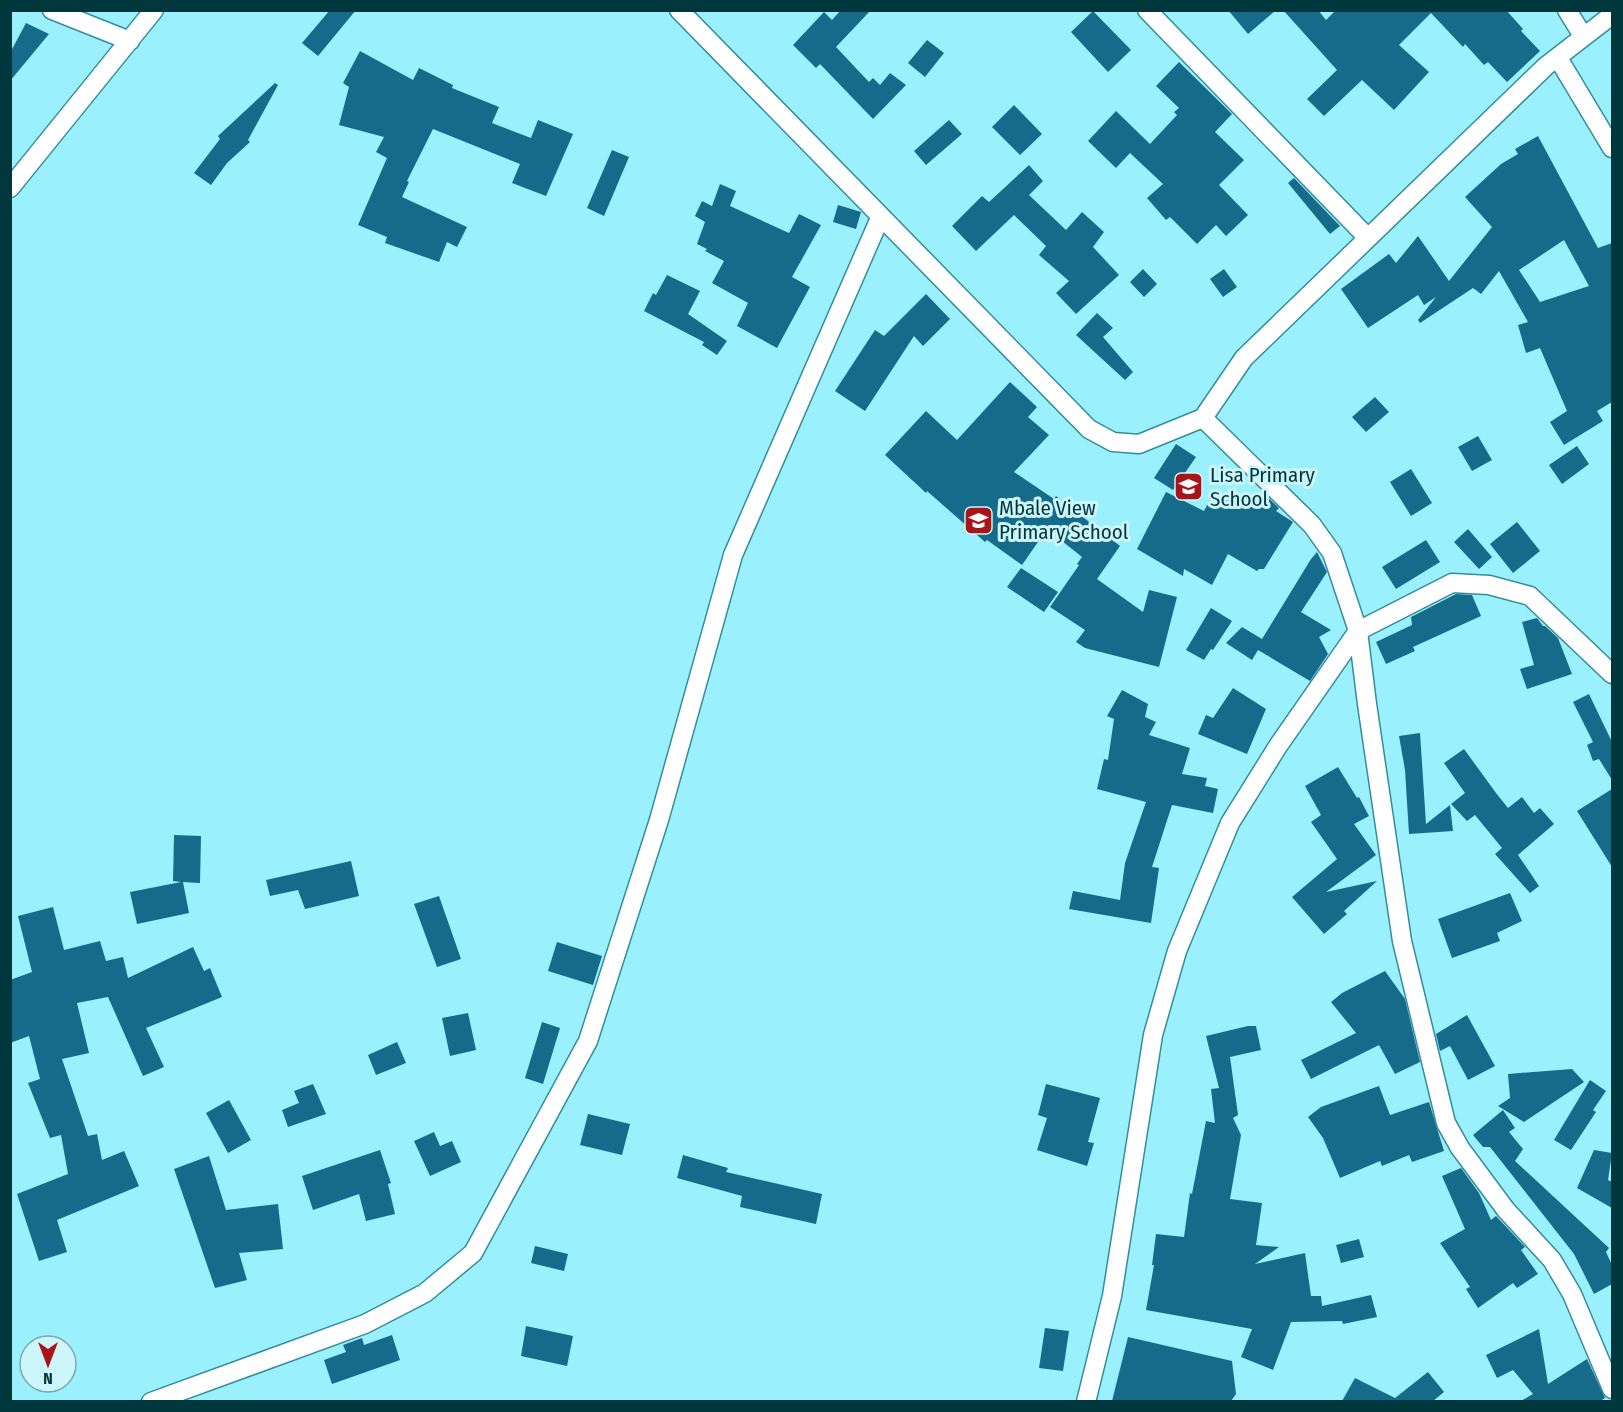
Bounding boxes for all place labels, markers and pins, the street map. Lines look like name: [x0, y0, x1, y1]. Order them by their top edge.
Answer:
place label: Lisa Primary School: [1210, 462, 1316, 512]
school or university icon: Lisa Primary School: [1173, 471, 1205, 503]
place label: Mbale View Primary School: [999, 495, 1129, 545]
school or university icon: Mbale View Primary School: [962, 504, 994, 536]

